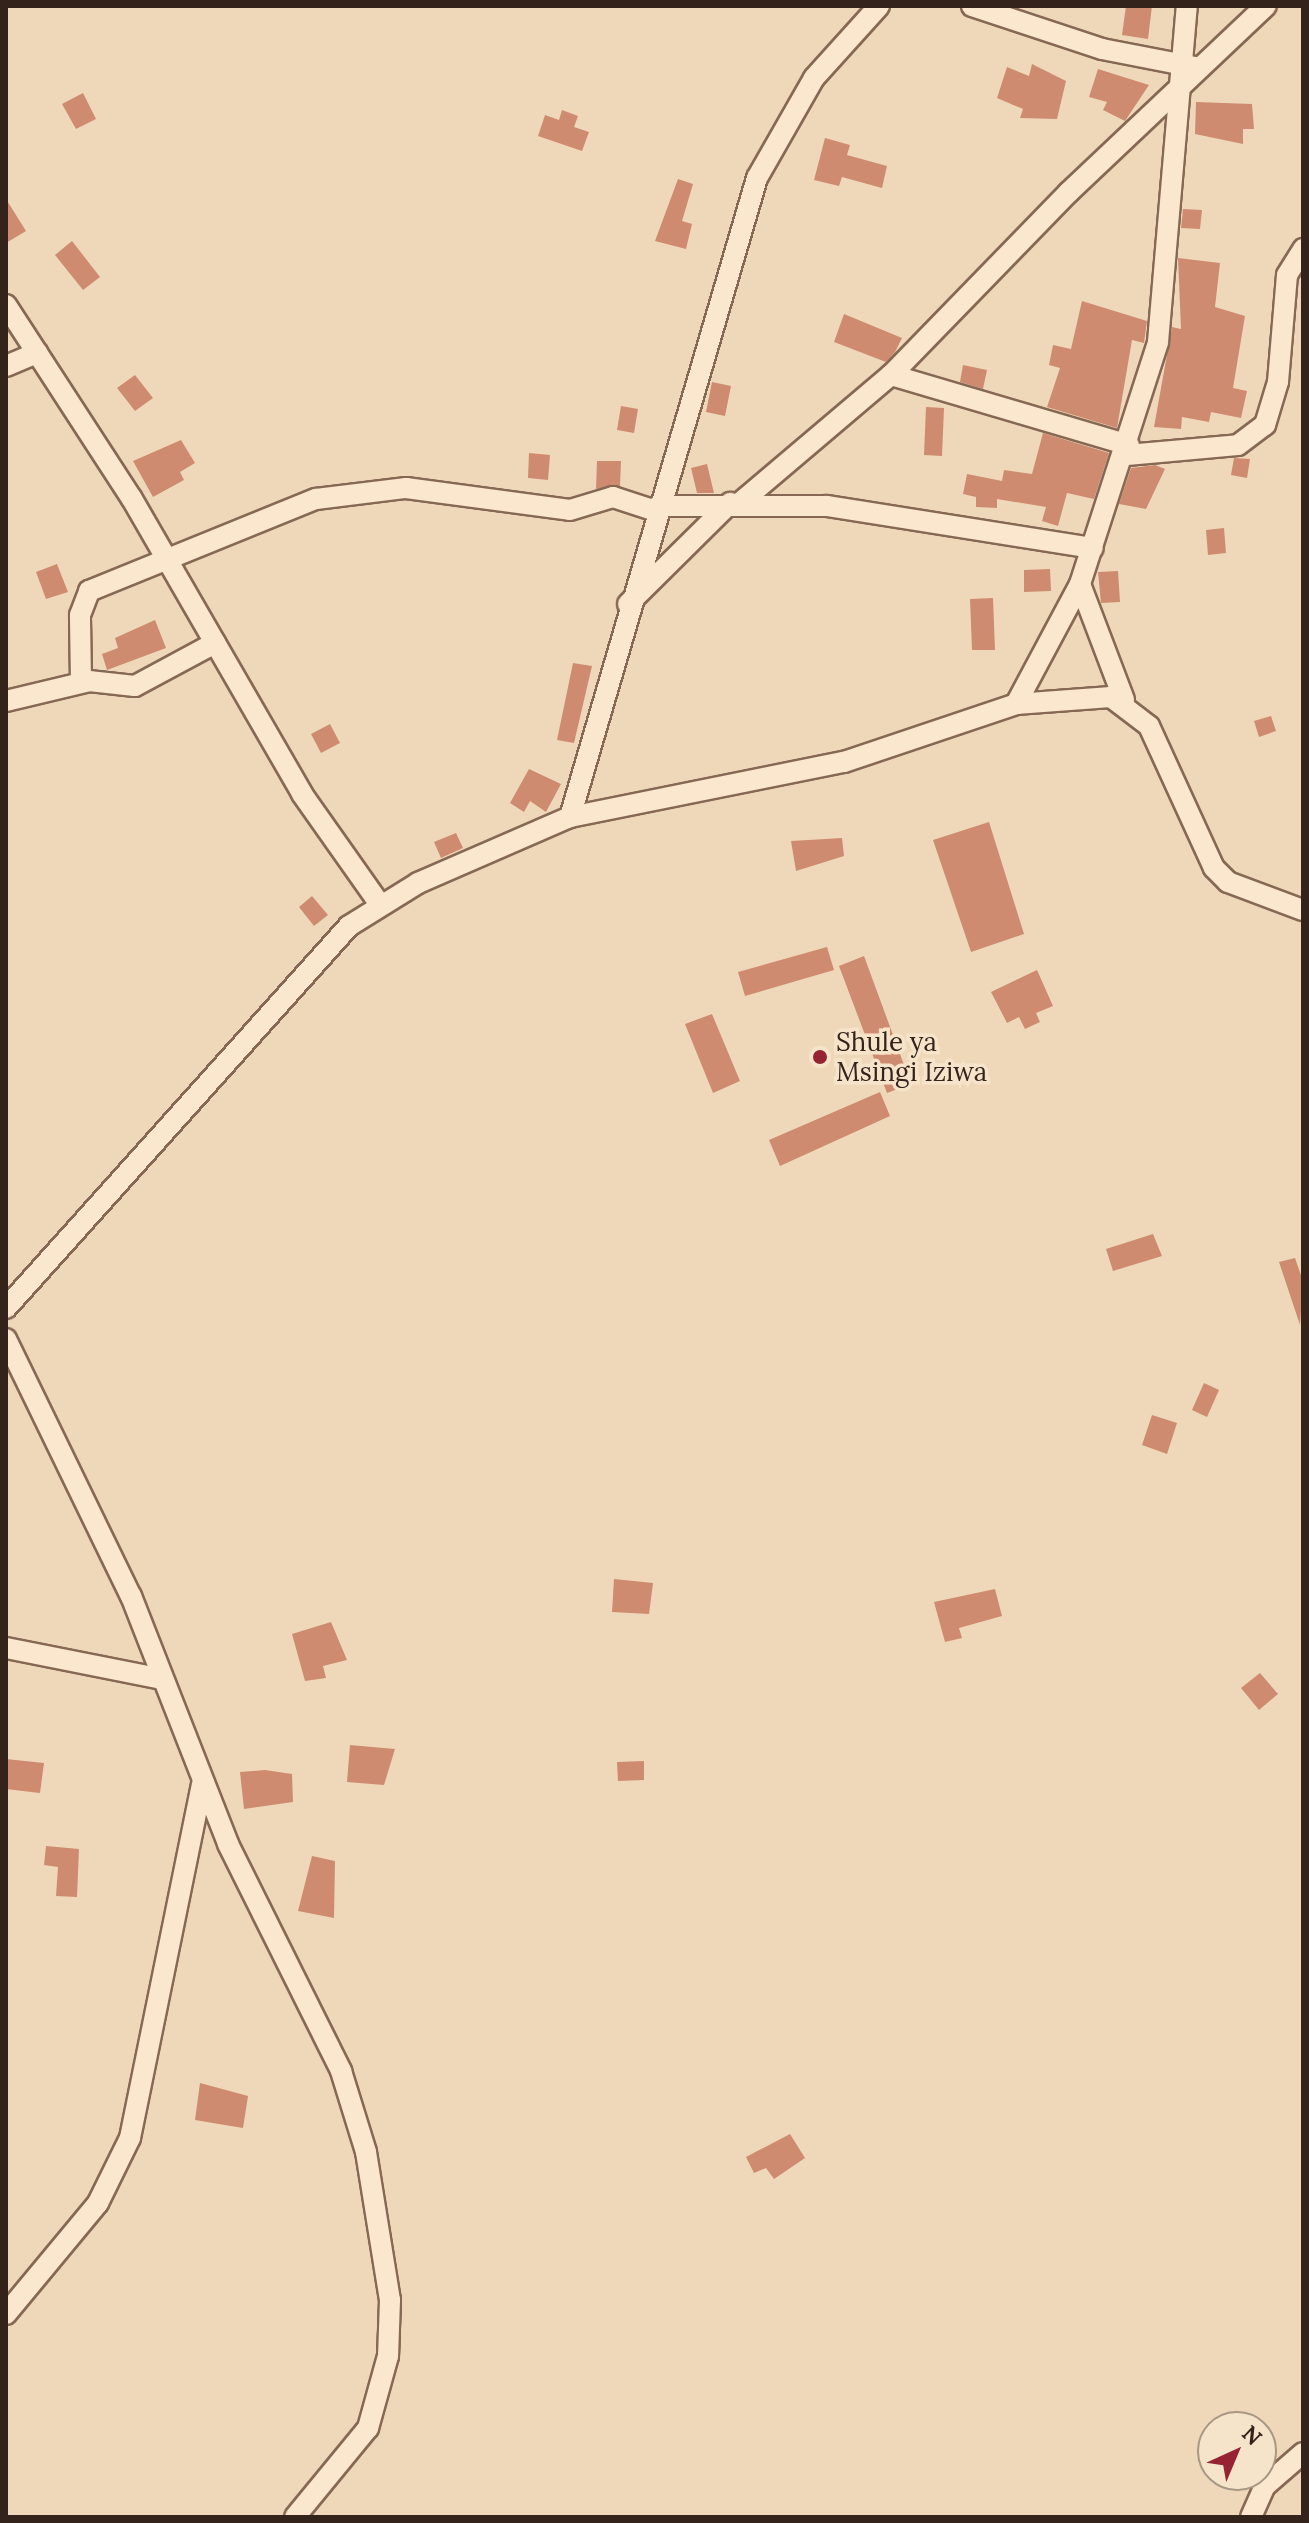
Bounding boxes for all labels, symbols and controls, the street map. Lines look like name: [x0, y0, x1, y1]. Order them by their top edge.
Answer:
place label: Shule ya Msingi Iziwa: [836, 1026, 987, 1088]
marker: Shule ya Msingi Iziwa: [811, 1048, 829, 1066]
north arrow: [1197, 2411, 1277, 2491]
text: N: [1236, 2419, 1268, 2451]

